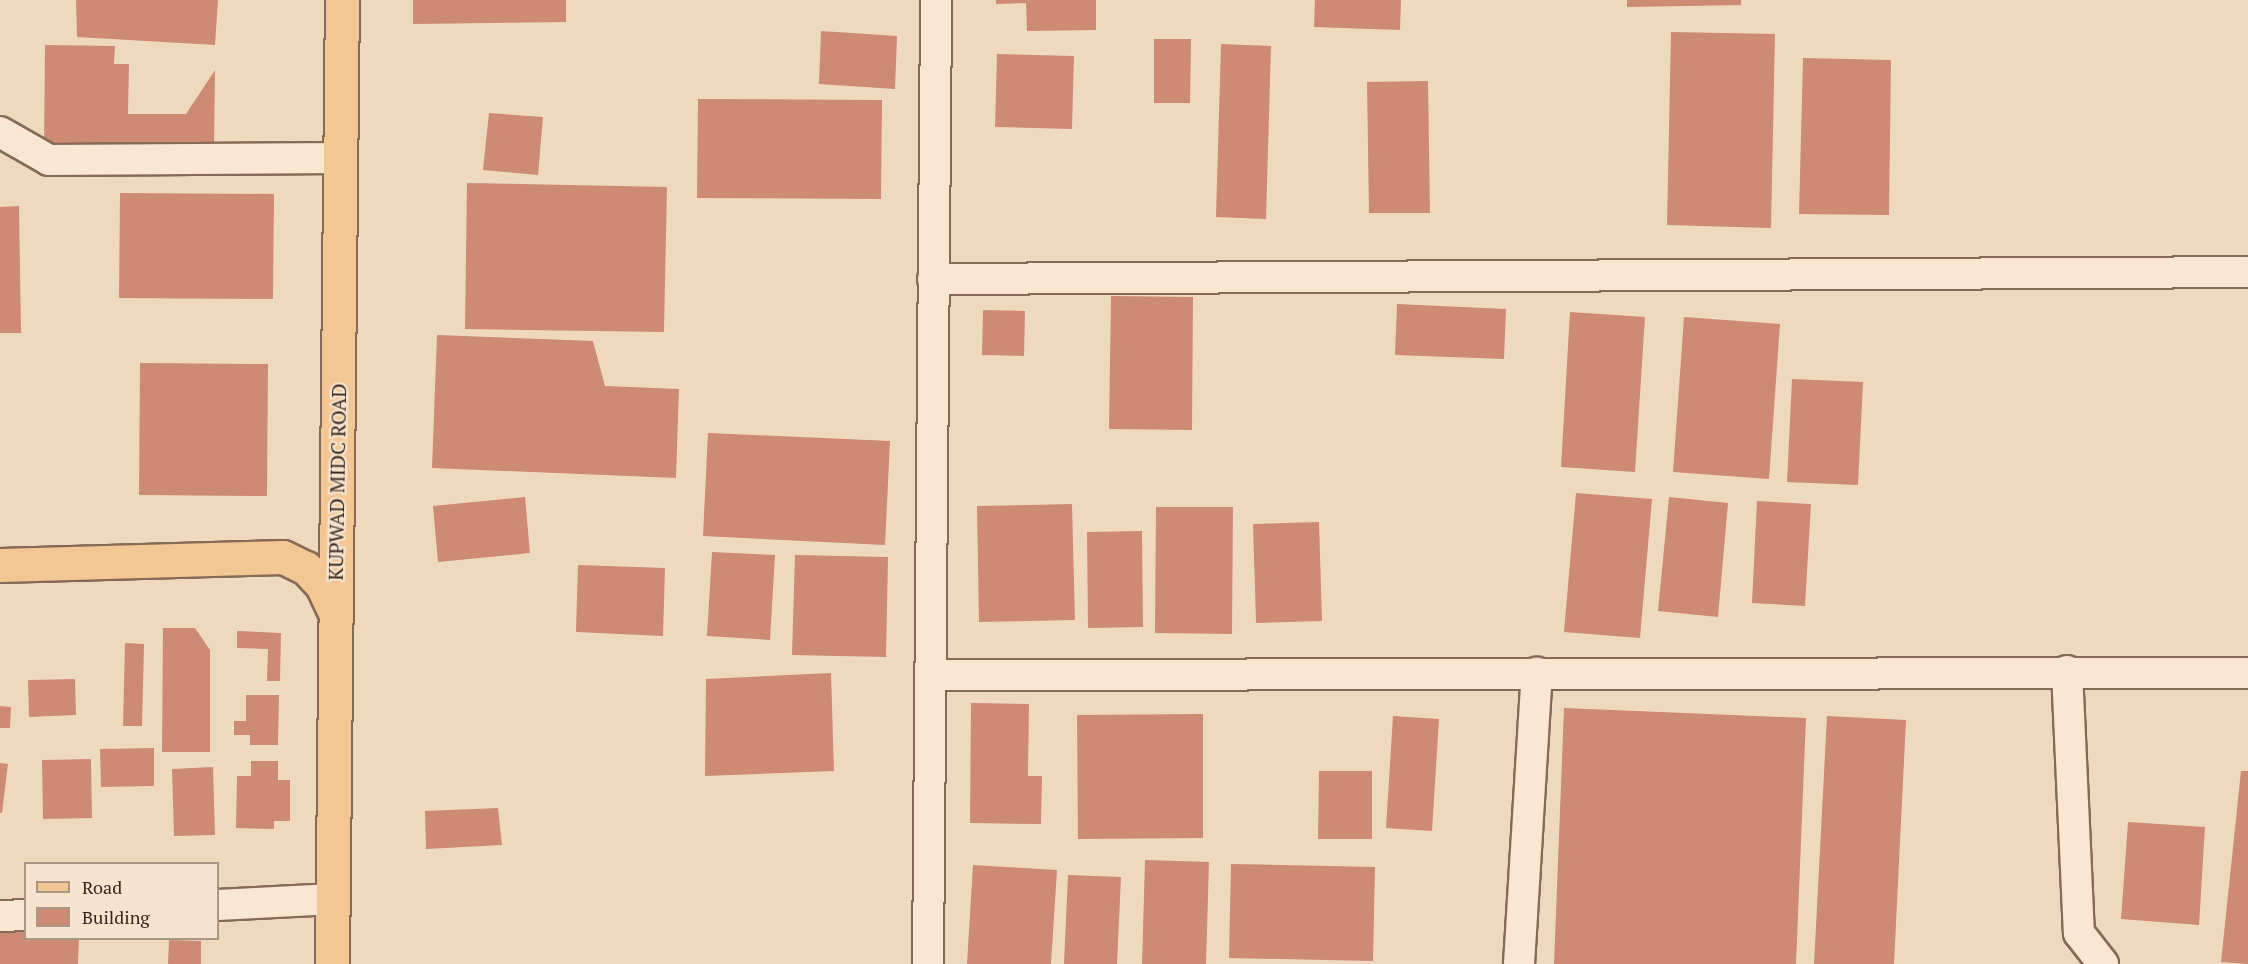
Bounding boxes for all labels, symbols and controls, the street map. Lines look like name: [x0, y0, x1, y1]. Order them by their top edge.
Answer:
street label: KUPWAD MIDC ROAD: [323, 383, 351, 581]
legend: [24, 862, 219, 940]
text: Road: [82, 875, 122, 899]
text: Building: [82, 905, 150, 929]

